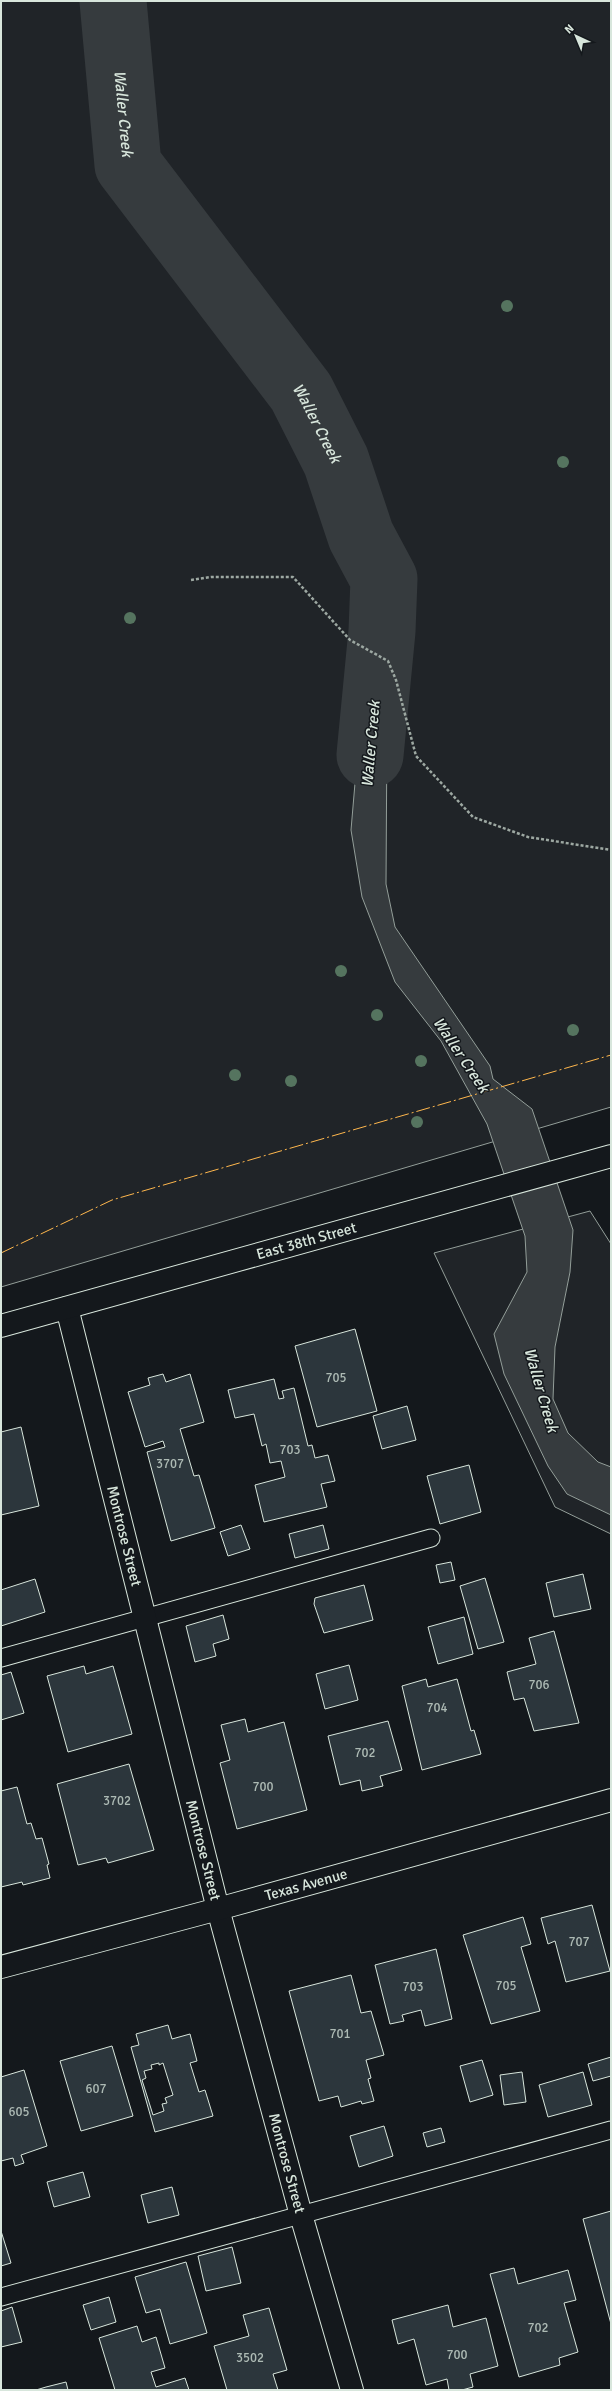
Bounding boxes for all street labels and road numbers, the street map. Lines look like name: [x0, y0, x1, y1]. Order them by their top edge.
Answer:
street label: East 38th Street: [254, 1218, 358, 1263]
street label: Montrose Street: [103, 1484, 146, 1588]
street label: Montrose Street: [182, 1798, 224, 1902]
street label: Texas Avenue: [263, 1865, 349, 1905]
street label: Montrose Street: [265, 2111, 309, 2215]

